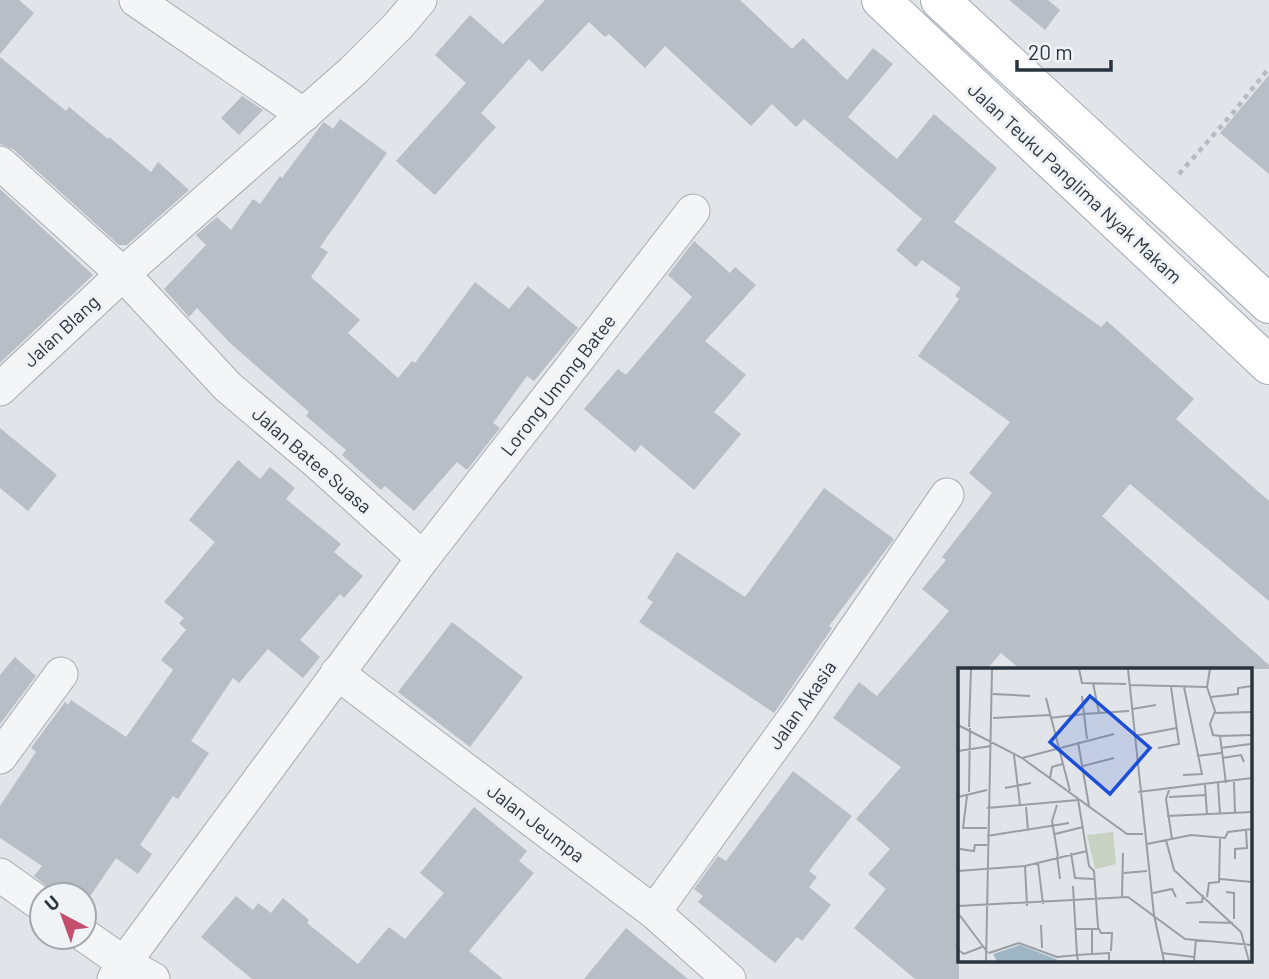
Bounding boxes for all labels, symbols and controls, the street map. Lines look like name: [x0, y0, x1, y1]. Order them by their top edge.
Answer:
scale bar: [1017, 28, 1112, 72]
text: 20 m: [1028, 39, 1073, 64]
street label: Jalan Teuku Panglima Nyak Makam: [964, 77, 1187, 288]
street label: Jalan Blang: [18, 290, 103, 372]
street label: Lorong Umong Batee: [495, 309, 620, 460]
street label: Jalan Batee Suasa: [248, 401, 377, 518]
street label: Jalan Akasia: [763, 656, 841, 754]
inset map: [958, 668, 1252, 962]
street label: Jalan Jeumpa: [483, 779, 590, 867]
north arrow: [28, 881, 98, 951]
text: U: [39, 890, 64, 915]

